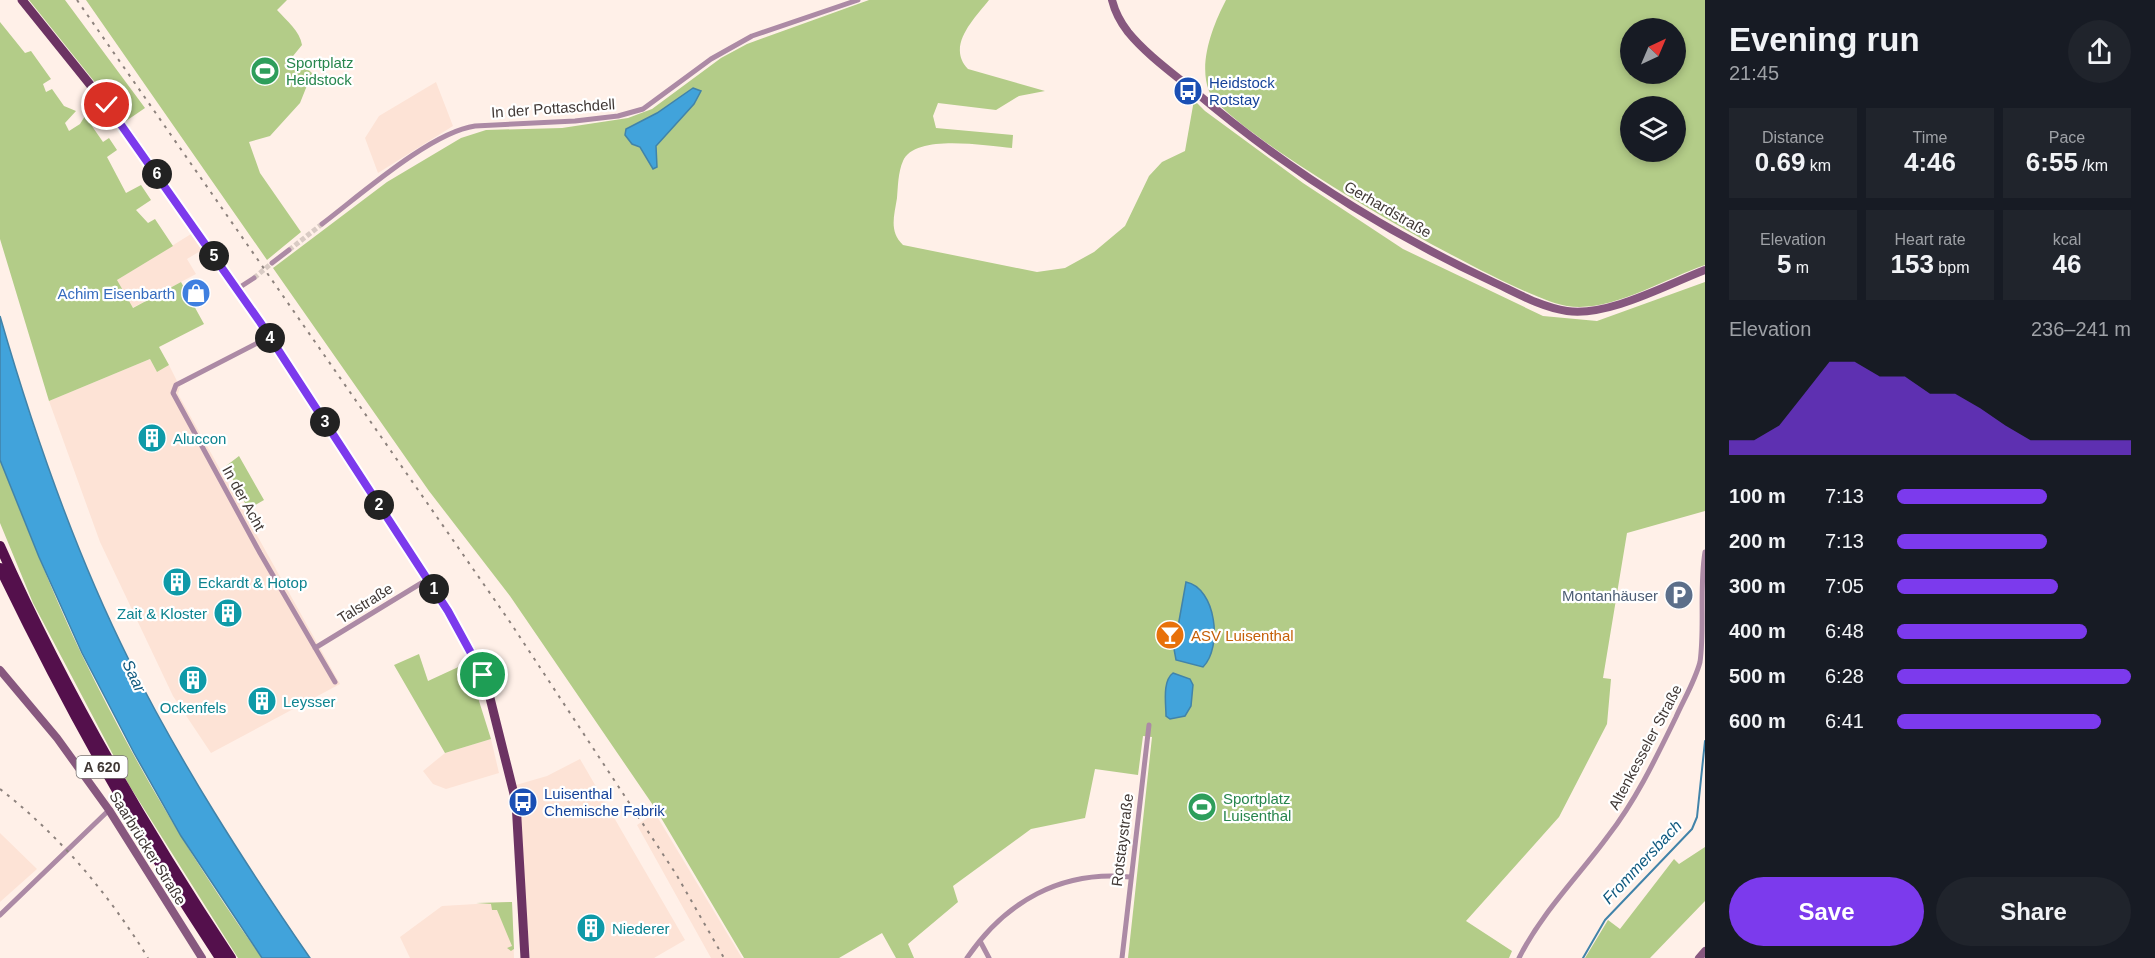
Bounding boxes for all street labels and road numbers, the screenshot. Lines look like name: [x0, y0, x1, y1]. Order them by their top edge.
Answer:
street label: In der Pottaschdell: [490, 95, 616, 121]
street label: Gerhardstraße: [1342, 177, 1434, 241]
street label: In der Acht: [219, 463, 269, 534]
street label: Talstraße: [334, 579, 396, 627]
street label: Altenkesseler Straße: [1605, 682, 1685, 812]
road number: A 620: [76, 756, 128, 778]
street label: Saarbrücker Straße: [106, 788, 190, 908]
street label: Rotstaystraße: [1108, 793, 1136, 887]

